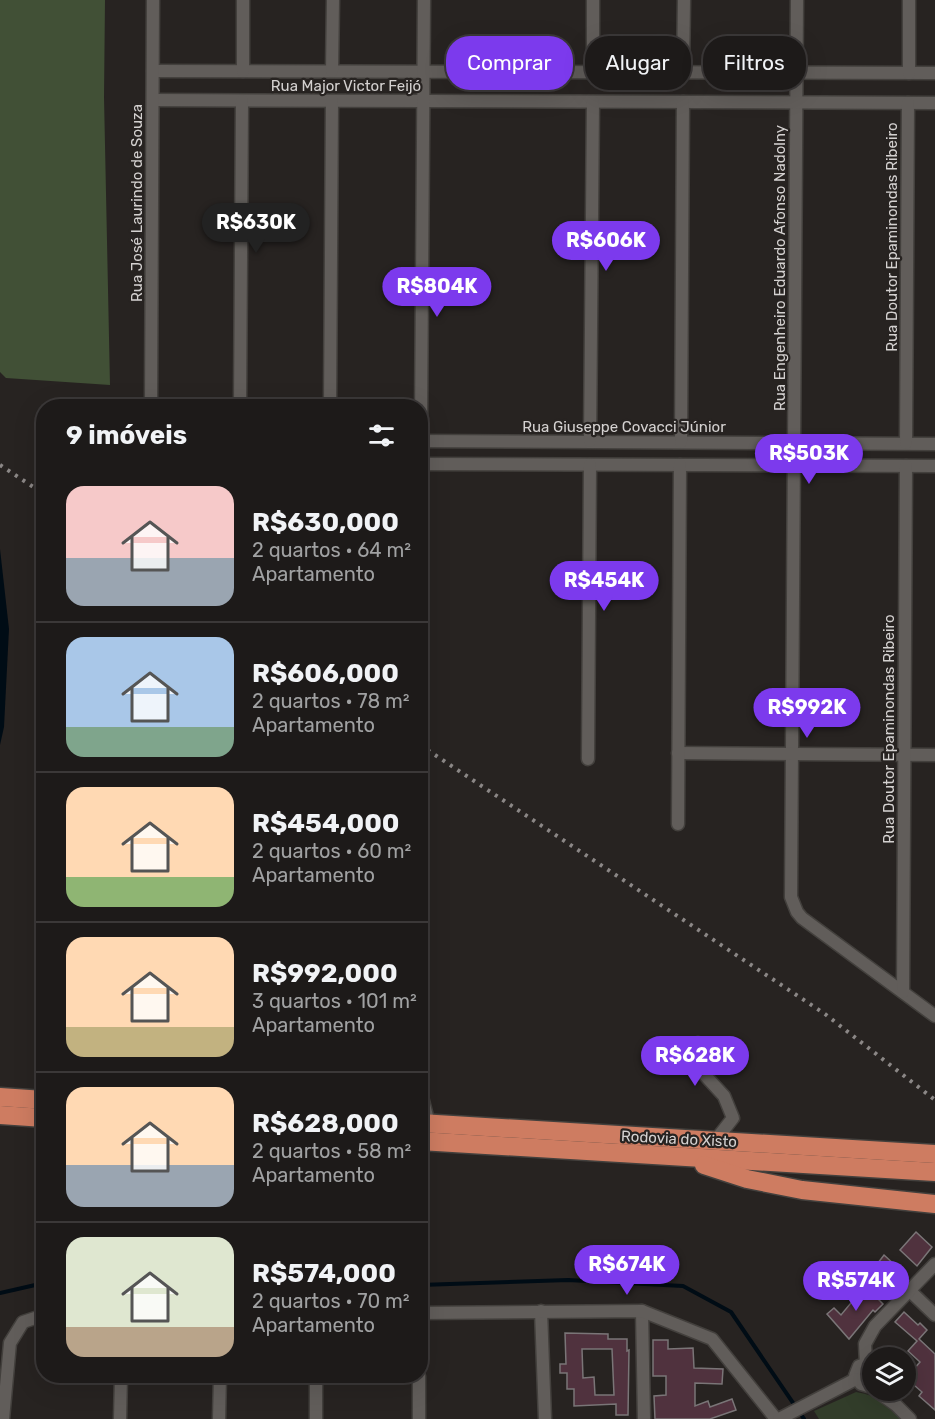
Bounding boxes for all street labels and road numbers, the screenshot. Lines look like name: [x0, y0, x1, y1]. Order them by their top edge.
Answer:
street label: Rua Major Victor Feijó: [271, 77, 421, 95]
street label: Rua José Laurindo de Souza: [128, 104, 146, 302]
street label: Rua Doutor Epaminondas Ribeiro: [883, 122, 901, 352]
street label: Rua Engenheiro Eduardo Afonso Nadolny: [771, 125, 789, 411]
street label: Rua Giuseppe Covacci Júnior: [522, 418, 726, 436]
street label: Rua Doutor Epaminondas Ribeiro: [880, 614, 898, 844]
street label: Rodovia do Xisto: [621, 1127, 737, 1151]

